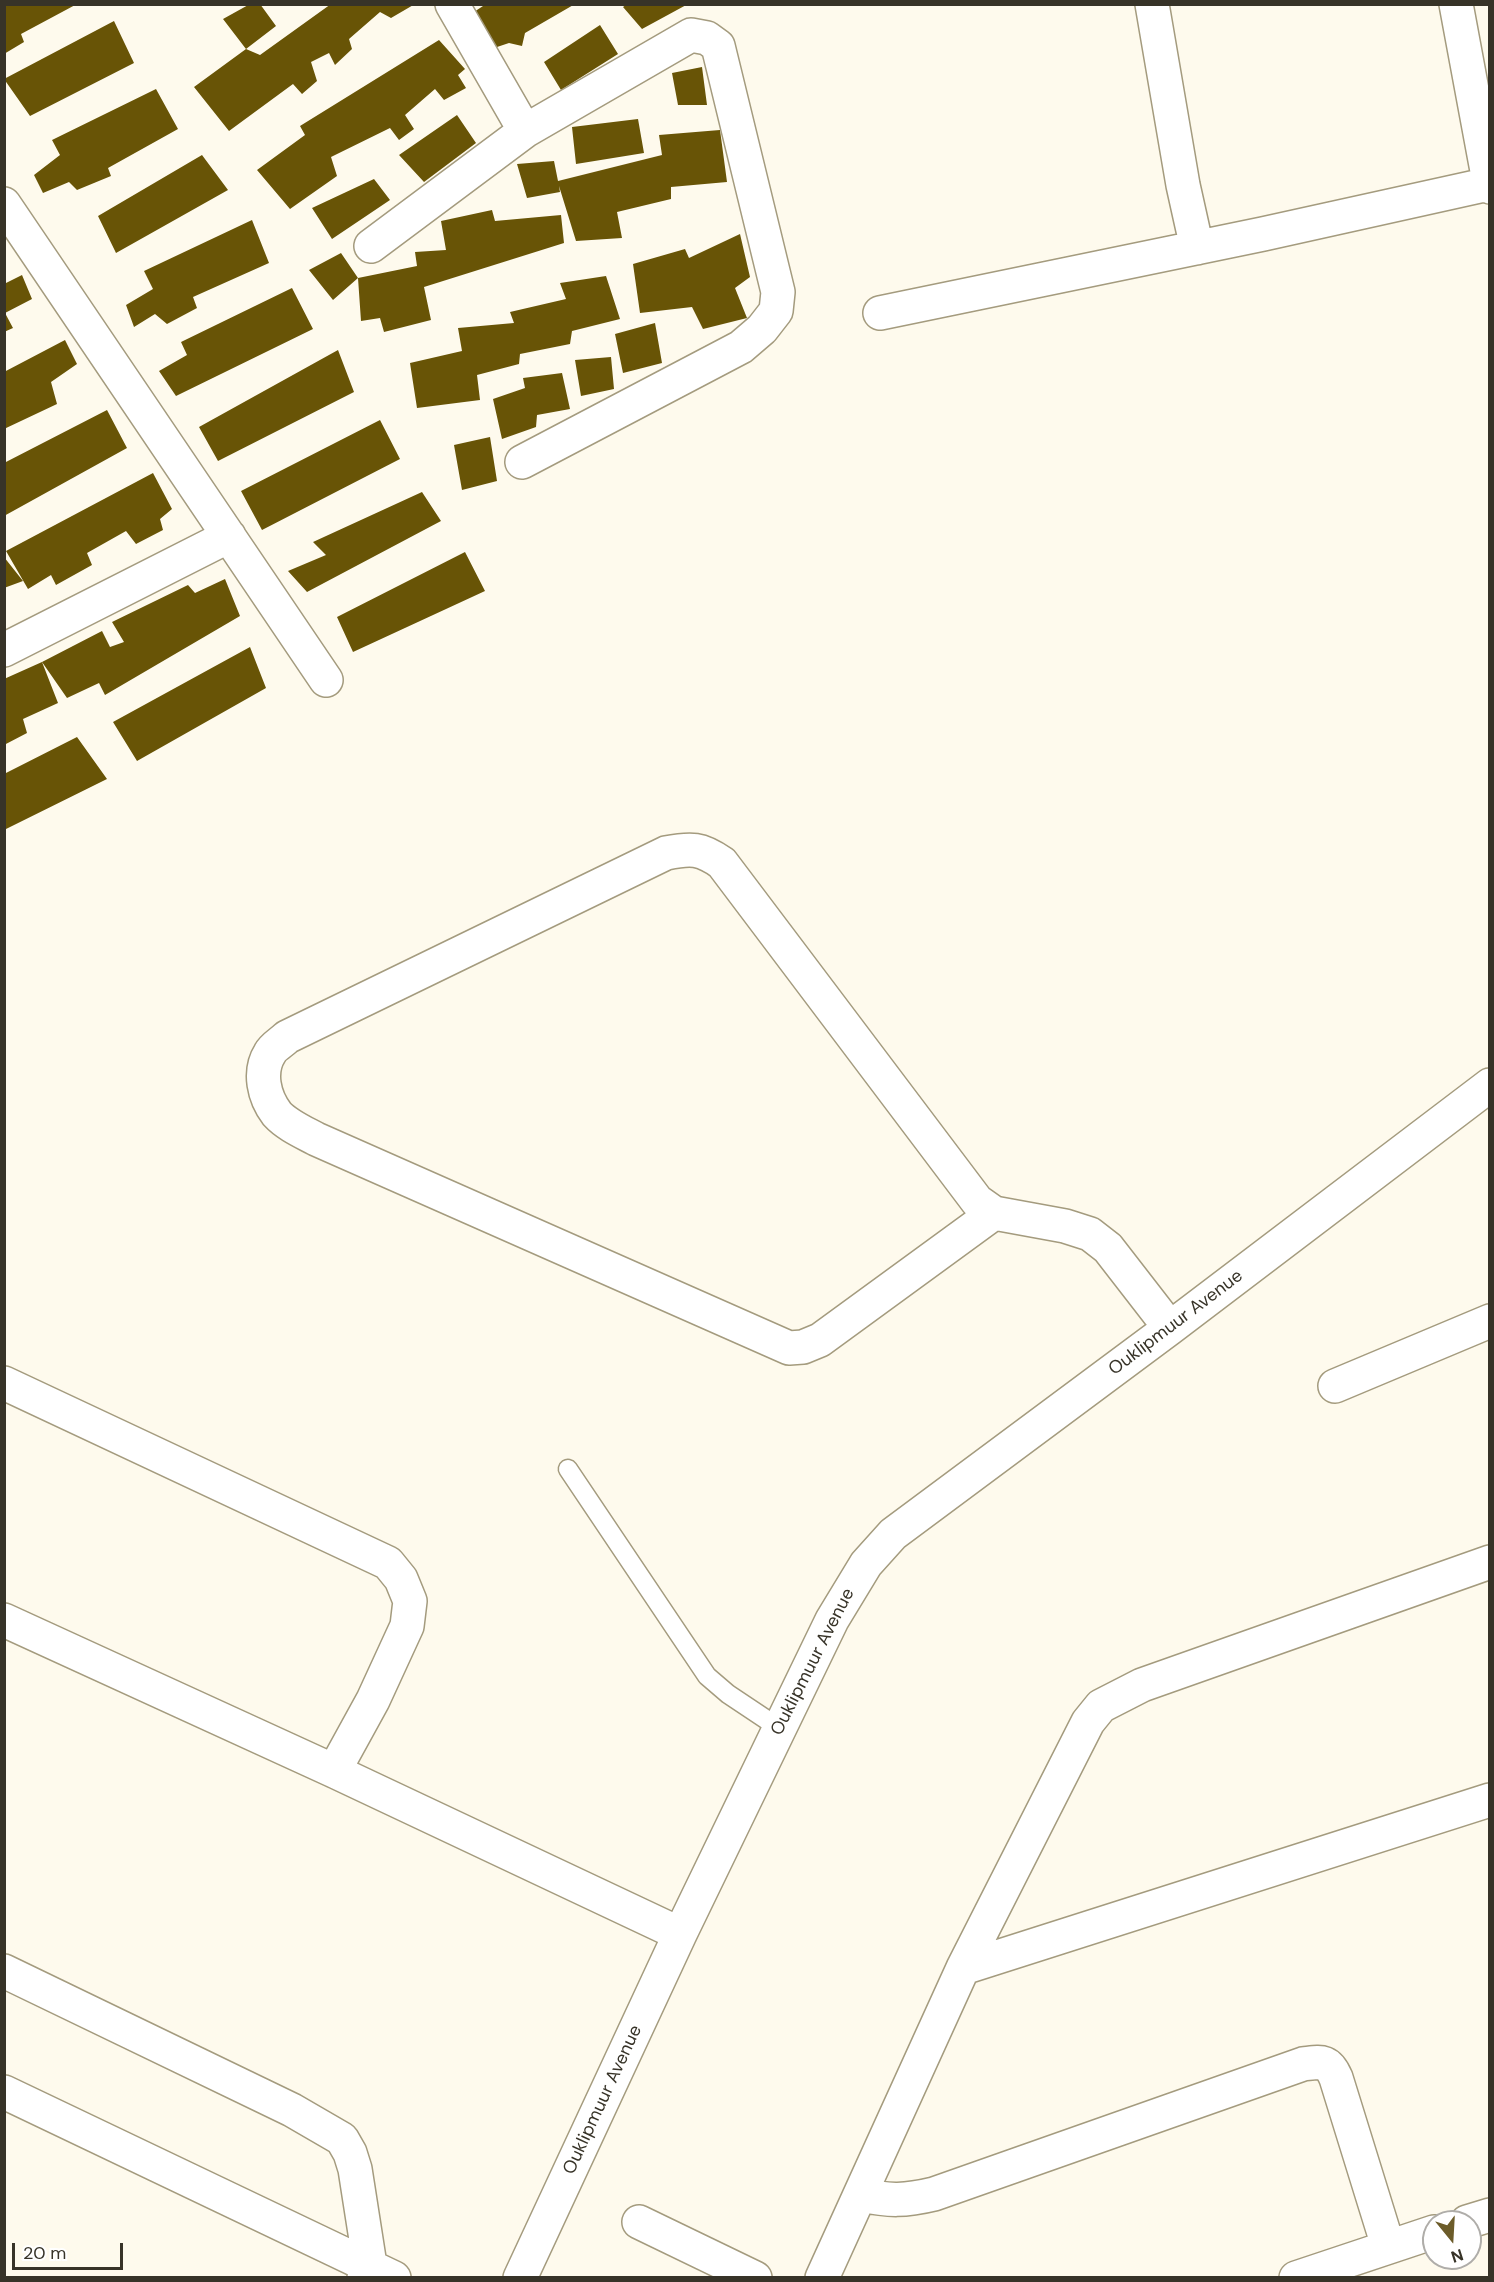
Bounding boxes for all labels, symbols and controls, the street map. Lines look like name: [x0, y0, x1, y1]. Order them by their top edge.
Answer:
street label: Ouklipmuur Avenue: [1105, 1266, 1247, 1380]
street label: Ouklipmuur Avenue: [767, 1585, 859, 1739]
street label: Ouklipmuur Avenue: [559, 2022, 647, 2178]
north arrow: [1422, 2210, 1482, 2270]
scale bar: [15, 2231, 126, 2269]
text: 20 m: [23, 2241, 66, 2265]
text: N: [1448, 2244, 1466, 2267]

